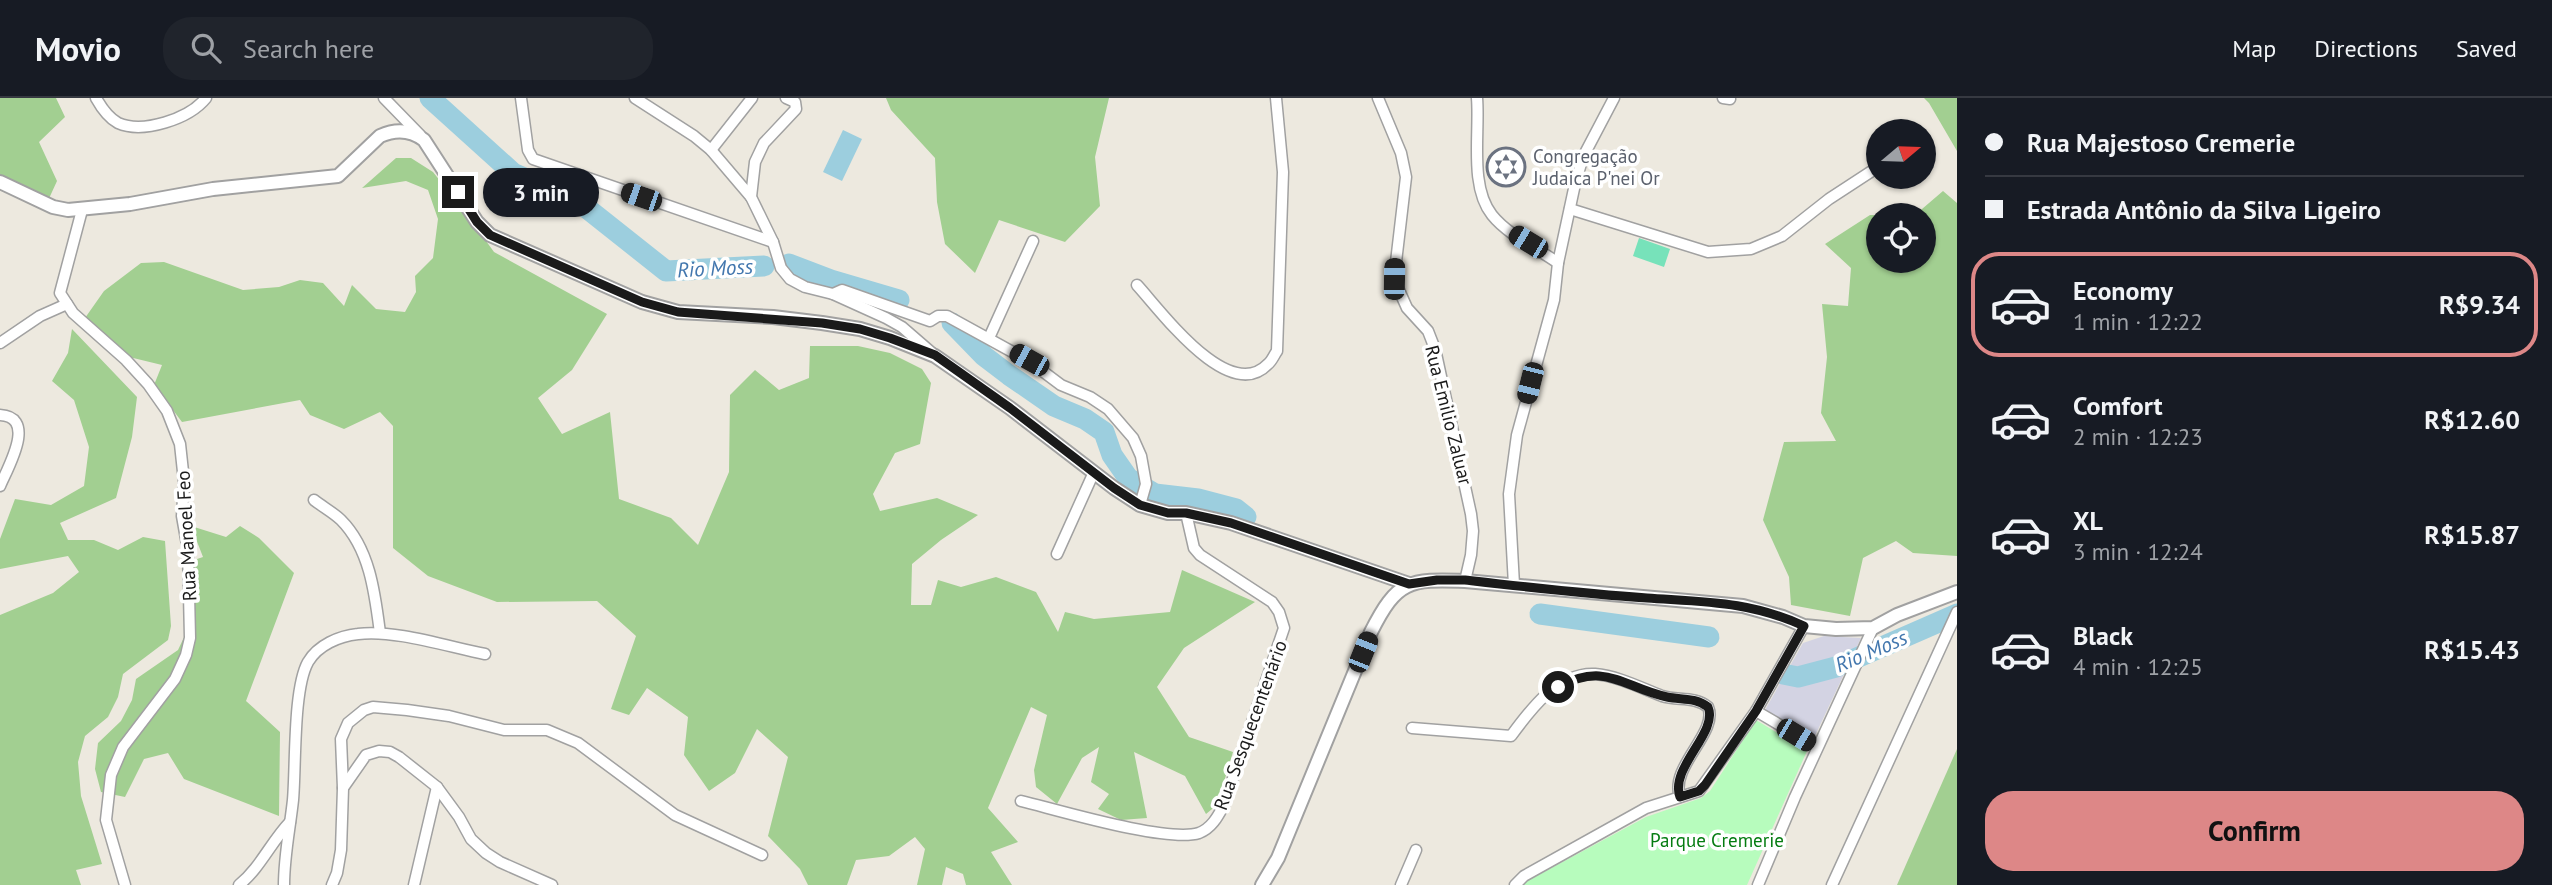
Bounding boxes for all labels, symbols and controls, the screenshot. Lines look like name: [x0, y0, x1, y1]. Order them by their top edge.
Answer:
search box: [163, 17, 653, 80]
text: Movio: [35, 27, 121, 70]
icon: search: [187, 29, 225, 67]
text: Search here: [243, 32, 374, 65]
text: Map: [2232, 33, 2276, 64]
text: Directions: [2314, 33, 2418, 64]
text: Saved: [2456, 33, 2517, 64]
north arrow: [1866, 119, 1936, 189]
map controls: [1866, 119, 1936, 273]
text: Rua Majestoso Cremerie: [2027, 126, 2295, 159]
place label: Congregação Judaica P'nei Or: [1532, 144, 1660, 190]
synagogue icon: Congregação Judaica P'nei Or: [1485, 146, 1527, 188]
callout: 3 min: [482, 168, 598, 217]
route end: [442, 176, 474, 208]
text: 3 min: [513, 178, 569, 207]
car: [618, 180, 665, 214]
text: Estrada Antônio da Silva Ligeiro: [2027, 193, 2381, 226]
button: locate: [1866, 203, 1936, 273]
car: [1505, 222, 1552, 262]
water label: Rio Moss: [676, 252, 754, 283]
car: [1384, 258, 1405, 300]
icon: car: [1989, 273, 2052, 336]
text: Economy: [2073, 274, 2173, 307]
text: R$9.34: [2439, 288, 2520, 321]
text: 1 min · 12:22: [2073, 307, 2203, 336]
car: [1006, 341, 1053, 379]
street label: Rua Emilio Zaluar: [1420, 343, 1478, 488]
car: [1515, 360, 1546, 406]
icon: car: [1989, 388, 2052, 451]
text: Comfort: [2073, 389, 2163, 422]
text: R$12.60: [2424, 403, 2520, 436]
text: 2 min · 12:23: [2073, 422, 2203, 451]
street label: Rua Manoel Feo: [171, 470, 201, 602]
icon: car: [1989, 503, 2052, 566]
text: XL: [2073, 504, 2103, 537]
text: R$15.87: [2424, 518, 2520, 551]
text: 3 min · 12:24: [2073, 537, 2203, 566]
icon: car: [1989, 618, 2052, 681]
text: Black: [2073, 619, 2133, 652]
water label: Rio Moss: [1831, 623, 1912, 678]
car: [1346, 629, 1381, 675]
text: R$15.43: [2424, 633, 2520, 666]
street label: Rua Sesquecentenário: [1208, 637, 1292, 813]
text: 4 min · 12:25: [2073, 652, 2203, 681]
route start: [1542, 671, 1574, 703]
car: [1773, 715, 1820, 755]
button: Confirm: [1985, 791, 2524, 871]
park label: Parque Cremerie: [1650, 828, 1784, 852]

